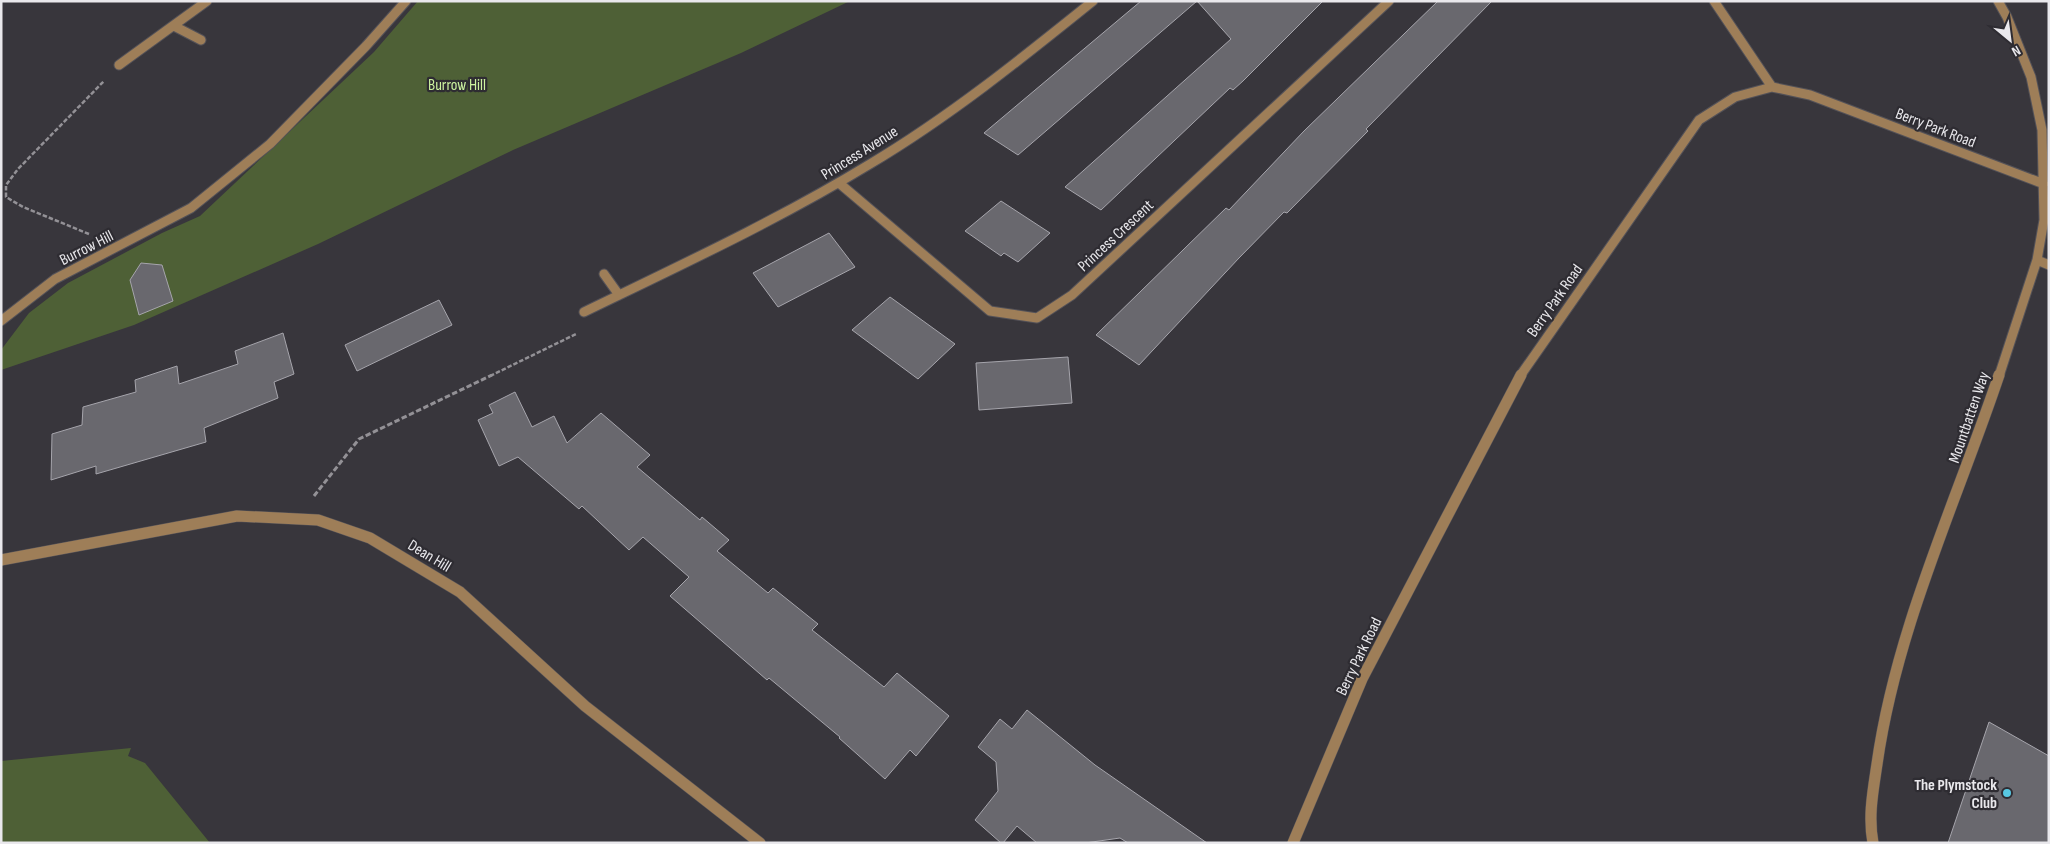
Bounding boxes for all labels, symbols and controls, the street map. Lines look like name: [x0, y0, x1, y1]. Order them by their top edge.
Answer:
north arrow: [1985, 15, 2035, 65]
text: N: [2009, 42, 2023, 60]
park label: Burrow Hill: [428, 76, 486, 95]
street label: Berry Park Road: [1893, 104, 1978, 152]
street label: Princess Avenue: [818, 122, 902, 184]
street label: Princess Crescent: [1074, 196, 1158, 276]
street label: Burrow Hill: [57, 227, 117, 270]
street label: Berry Park Road: [1523, 261, 1587, 341]
street label: Mountbatten Way: [1945, 369, 1994, 466]
street label: Dean Hill: [404, 536, 454, 577]
street label: Berry Park Road: [1332, 615, 1386, 699]
place label: The Plymstock Club: [1914, 776, 1997, 813]
marker: The Plymstock Club: [2001, 787, 2013, 799]

